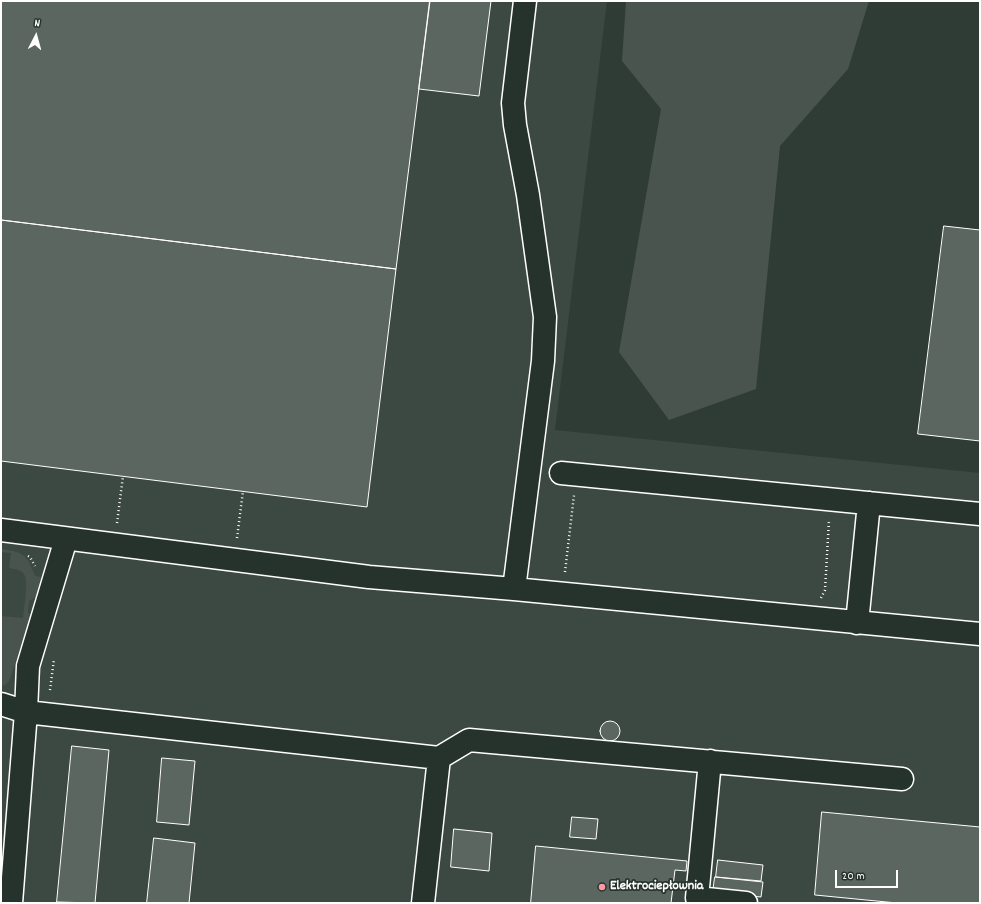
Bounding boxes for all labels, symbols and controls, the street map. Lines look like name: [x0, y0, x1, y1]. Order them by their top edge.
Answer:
north arrow: [16, 16, 56, 56]
text: N: [34, 16, 41, 32]
scale bar: [837, 862, 900, 888]
text: 20 m: [842, 868, 865, 885]
place label: Elektrociepłownia: [610, 879, 703, 895]
marker: Elektrociepłownia: [597, 882, 607, 892]

